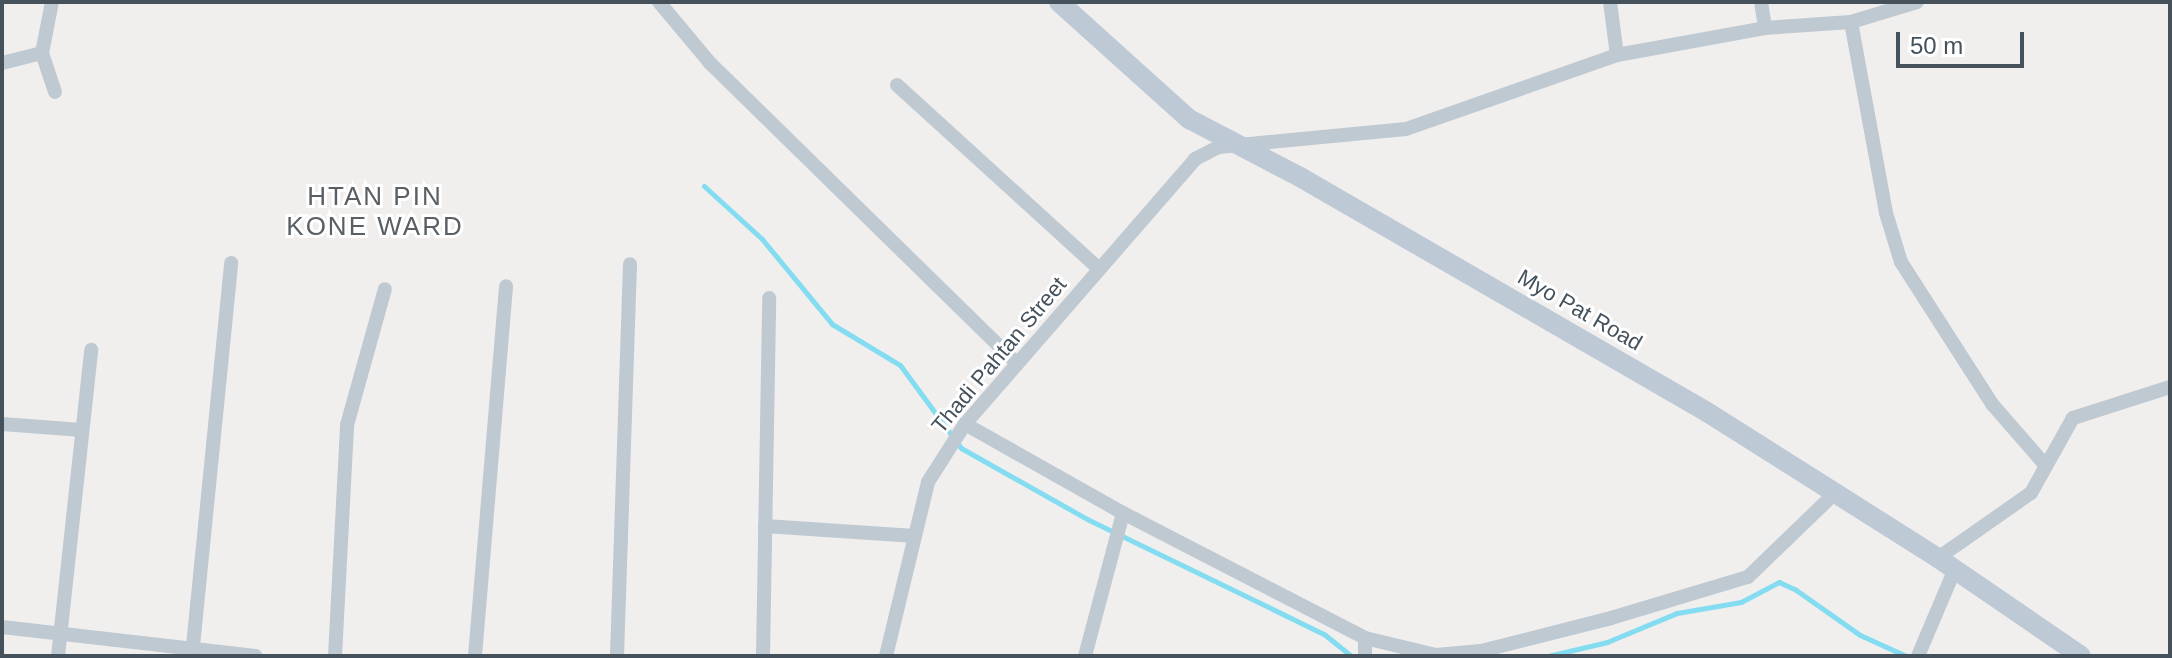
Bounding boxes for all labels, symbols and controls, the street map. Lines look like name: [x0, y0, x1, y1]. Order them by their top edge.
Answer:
scale bar: [1900, 16, 2028, 66]
text: 50 m: [1910, 32, 1963, 59]
district label: HTAN PIN KONE WARD: [286, 181, 464, 242]
street label: Myo Pat Road: [1513, 264, 1647, 356]
street label: Thadi Pahtan Street: [926, 272, 1072, 438]

